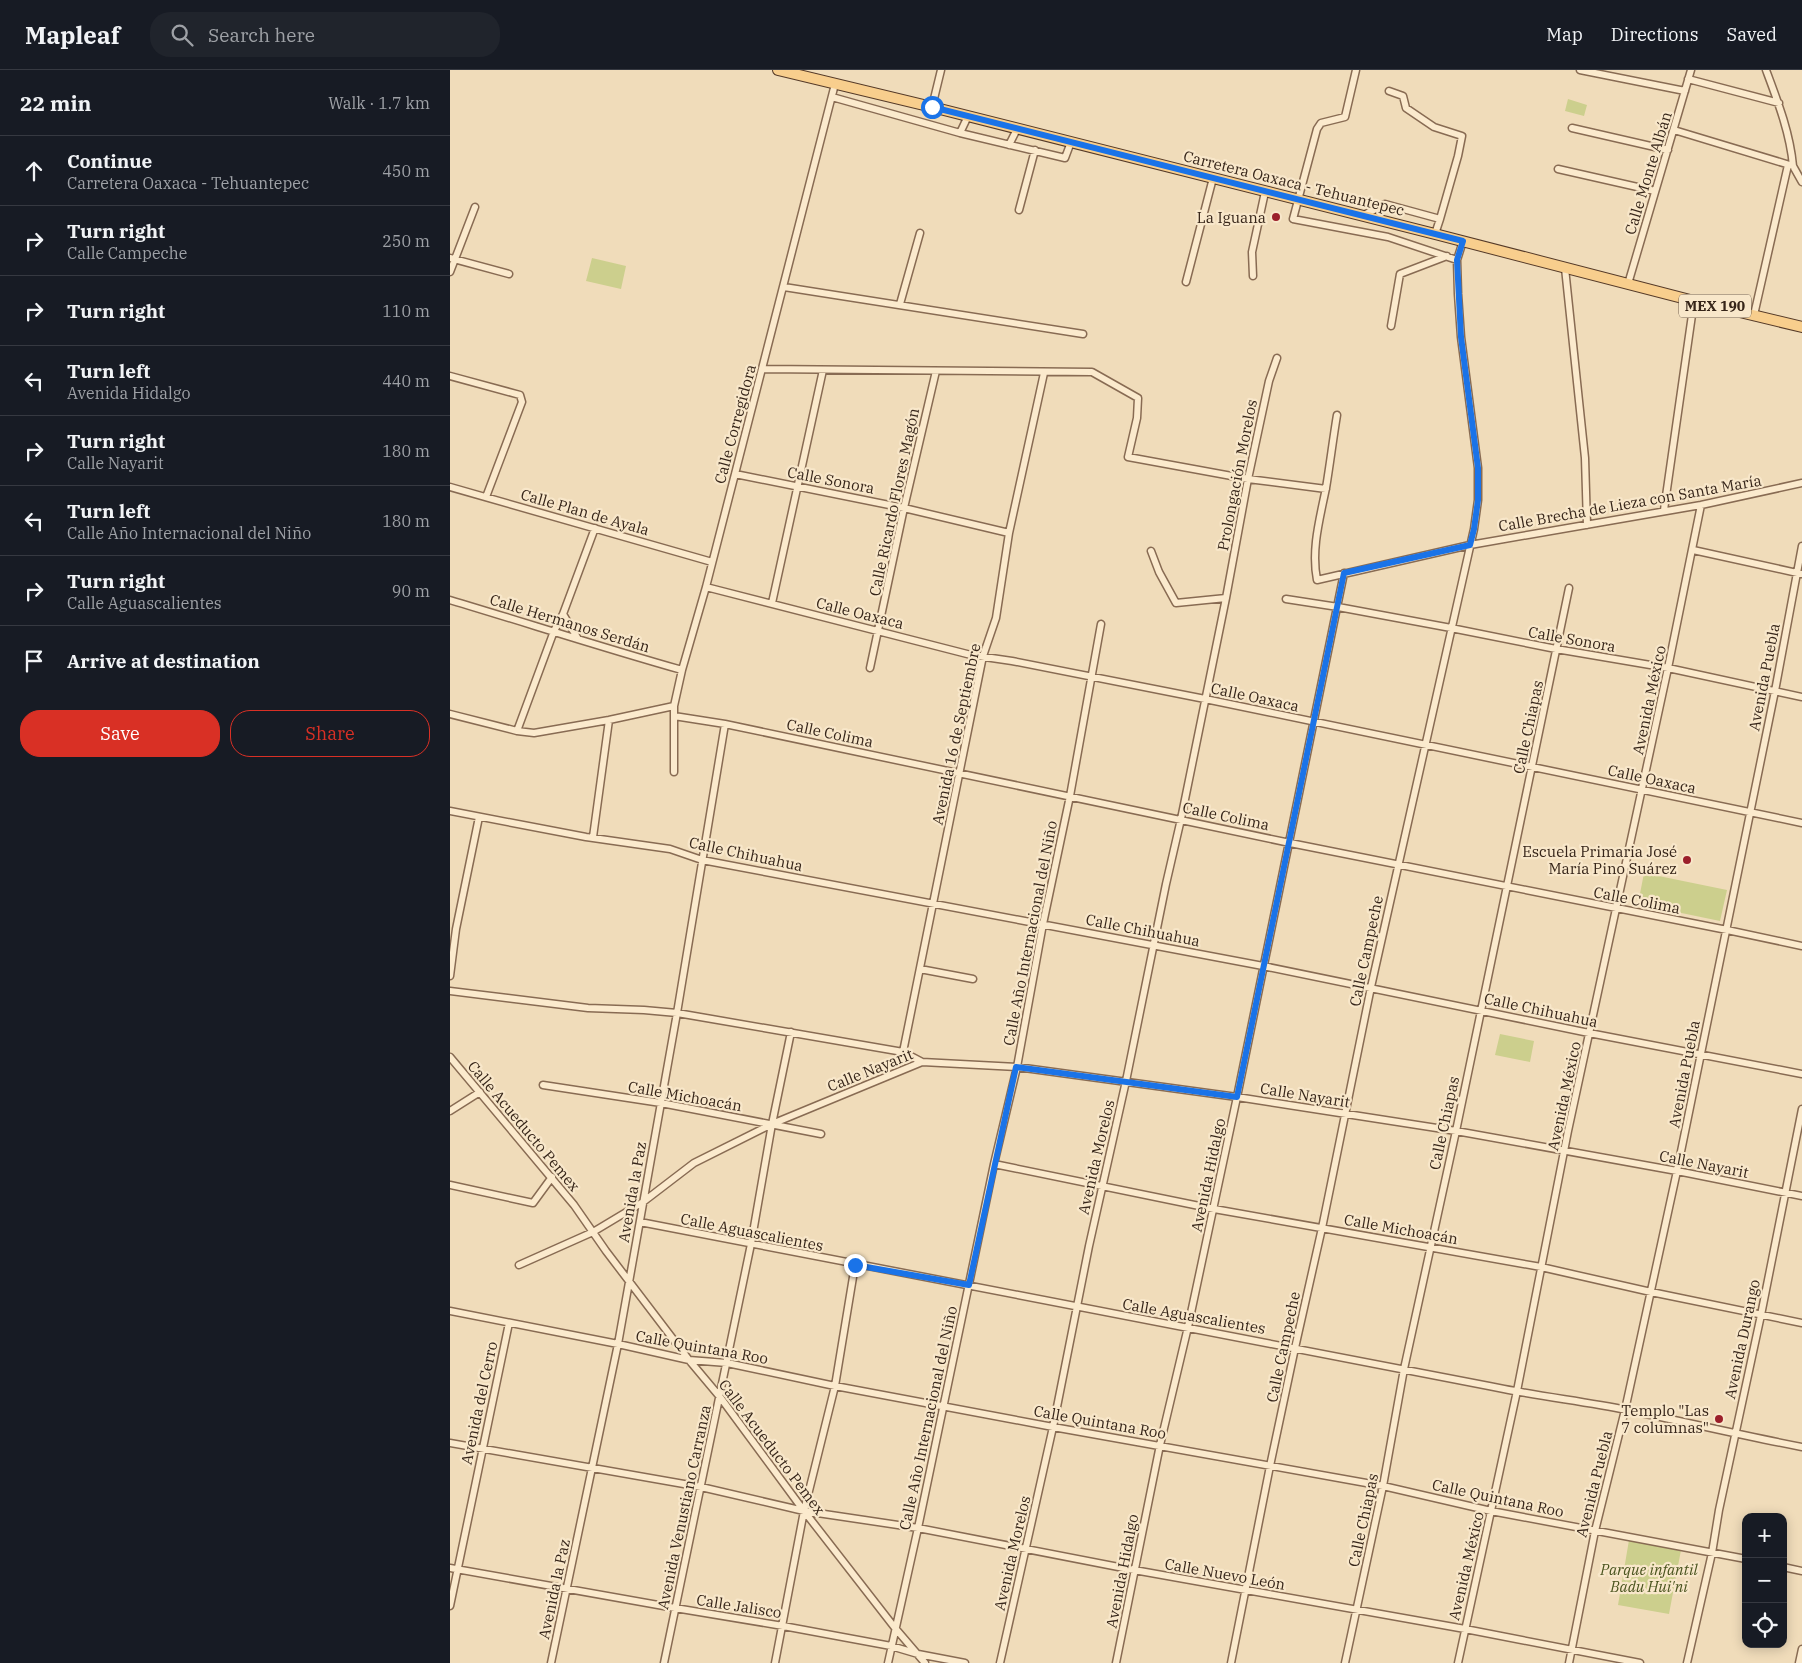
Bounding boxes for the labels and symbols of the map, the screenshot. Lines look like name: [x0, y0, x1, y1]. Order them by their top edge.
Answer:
route start: [921, 96, 944, 119]
street label: Calle Monte Albán: [1620, 109, 1676, 237]
street label: Carretera Oaxaca - Tehuantepec: [1182, 146, 1407, 220]
place label: La Iguana: [1197, 208, 1266, 227]
marker: La Iguana: [1270, 211, 1282, 223]
road number: MEX 190: [1679, 295, 1751, 318]
street label: Calle Corregidora: [710, 362, 760, 486]
street label: Prolongación Morelos: [1213, 398, 1261, 552]
street label: Calle Ricardo Flores Magón: [865, 406, 923, 598]
street label: Calle Sonora: [786, 462, 876, 498]
street label: Calle Brecha de Lieza con Santa María: [1497, 470, 1763, 536]
street label: Calle Plan de Ayala: [519, 485, 651, 539]
street label: Calle Hermanos Serdán: [488, 590, 653, 657]
street label: Calle Oaxaca: [814, 593, 906, 633]
street label: Calle Sonora: [1527, 622, 1617, 656]
street label: Avenida Puebla: [1744, 622, 1784, 732]
street label: Avenida 16 de Septiembre: [927, 641, 985, 827]
street label: Avenida México: [1628, 644, 1670, 756]
street label: Calle Oaxaca: [1209, 678, 1301, 716]
street label: Calle Chiapas: [1509, 678, 1547, 776]
street label: Calle Colima: [785, 715, 875, 751]
street label: Calle Oaxaca: [1606, 760, 1698, 798]
street label: Calle Colima: [1181, 798, 1271, 834]
street label: Calle Año Internacional del Niño: [999, 819, 1061, 1047]
street label: Calle Chihuahua: [687, 833, 805, 875]
place label: Escuela Primaria José María Pino Suárez: [1522, 842, 1677, 878]
marker: Escuela Primaria José María Pino Suárez: [1681, 854, 1693, 866]
street label: Calle Colima: [1592, 882, 1682, 918]
street label: Calle Campeche: [1345, 894, 1387, 1008]
street label: Calle Chihuahua: [1084, 910, 1202, 950]
street label: Calle Chihuahua: [1482, 989, 1600, 1031]
street label: Avenida Puebla: [1664, 1019, 1704, 1129]
street label: Avenida México: [1543, 1040, 1585, 1152]
street label: Calle Nayarit: [824, 1044, 916, 1096]
street label: Calle Acueducto Pemex: [464, 1057, 584, 1195]
street label: Calle Chiapas: [1425, 1074, 1463, 1172]
street label: Calle Michoacán: [626, 1077, 744, 1115]
street label: Calle Nayarit: [1259, 1079, 1351, 1111]
street label: Avenida Morelos: [1074, 1098, 1118, 1216]
street label: Avenida Hidalgo: [1187, 1116, 1229, 1234]
street label: Avenida la Paz: [614, 1140, 650, 1244]
street label: Calle Nayarit: [1658, 1146, 1750, 1182]
street label: Calle Aguascalientes: [679, 1209, 825, 1255]
street label: Calle Michoacán: [1342, 1210, 1460, 1248]
route end: [844, 1254, 867, 1277]
street label: Avenida Durango: [1720, 1277, 1764, 1401]
street label: Calle Campeche: [1262, 1290, 1304, 1404]
street label: Calle Aguascalientes: [1121, 1294, 1267, 1338]
street label: Calle Año Internacional del Niño: [895, 1304, 961, 1532]
street label: Calle Quintana Roo: [634, 1326, 770, 1368]
street label: Avenida del Cerro: [457, 1340, 501, 1466]
street label: Calle Acueducto Pemex: [715, 1375, 829, 1519]
street label: Calle Quintana Roo: [1032, 1401, 1168, 1443]
place label: Templo "Las 7 columnas": [1621, 1401, 1709, 1437]
street label: Avenida Venustiano Carranza: [653, 1403, 715, 1611]
marker: Templo "Las 7 columnas": [1713, 1413, 1725, 1425]
street label: Avenida Puebla: [1572, 1429, 1616, 1539]
street label: Calle Chiapas: [1344, 1471, 1382, 1569]
street label: Calle Quintana Roo: [1430, 1475, 1566, 1521]
street label: Avenida Morelos: [990, 1494, 1034, 1612]
street label: Avenida México: [1444, 1510, 1488, 1622]
street label: Avenida Hidalgo: [1102, 1512, 1142, 1630]
street label: Avenida la Paz: [534, 1537, 574, 1641]
street label: Calle Nuevo León: [1163, 1554, 1287, 1594]
park label: Parque infantil Badu Hui'ni: [1599, 1560, 1698, 1596]
street label: Calle Jalisco: [695, 1590, 783, 1622]

